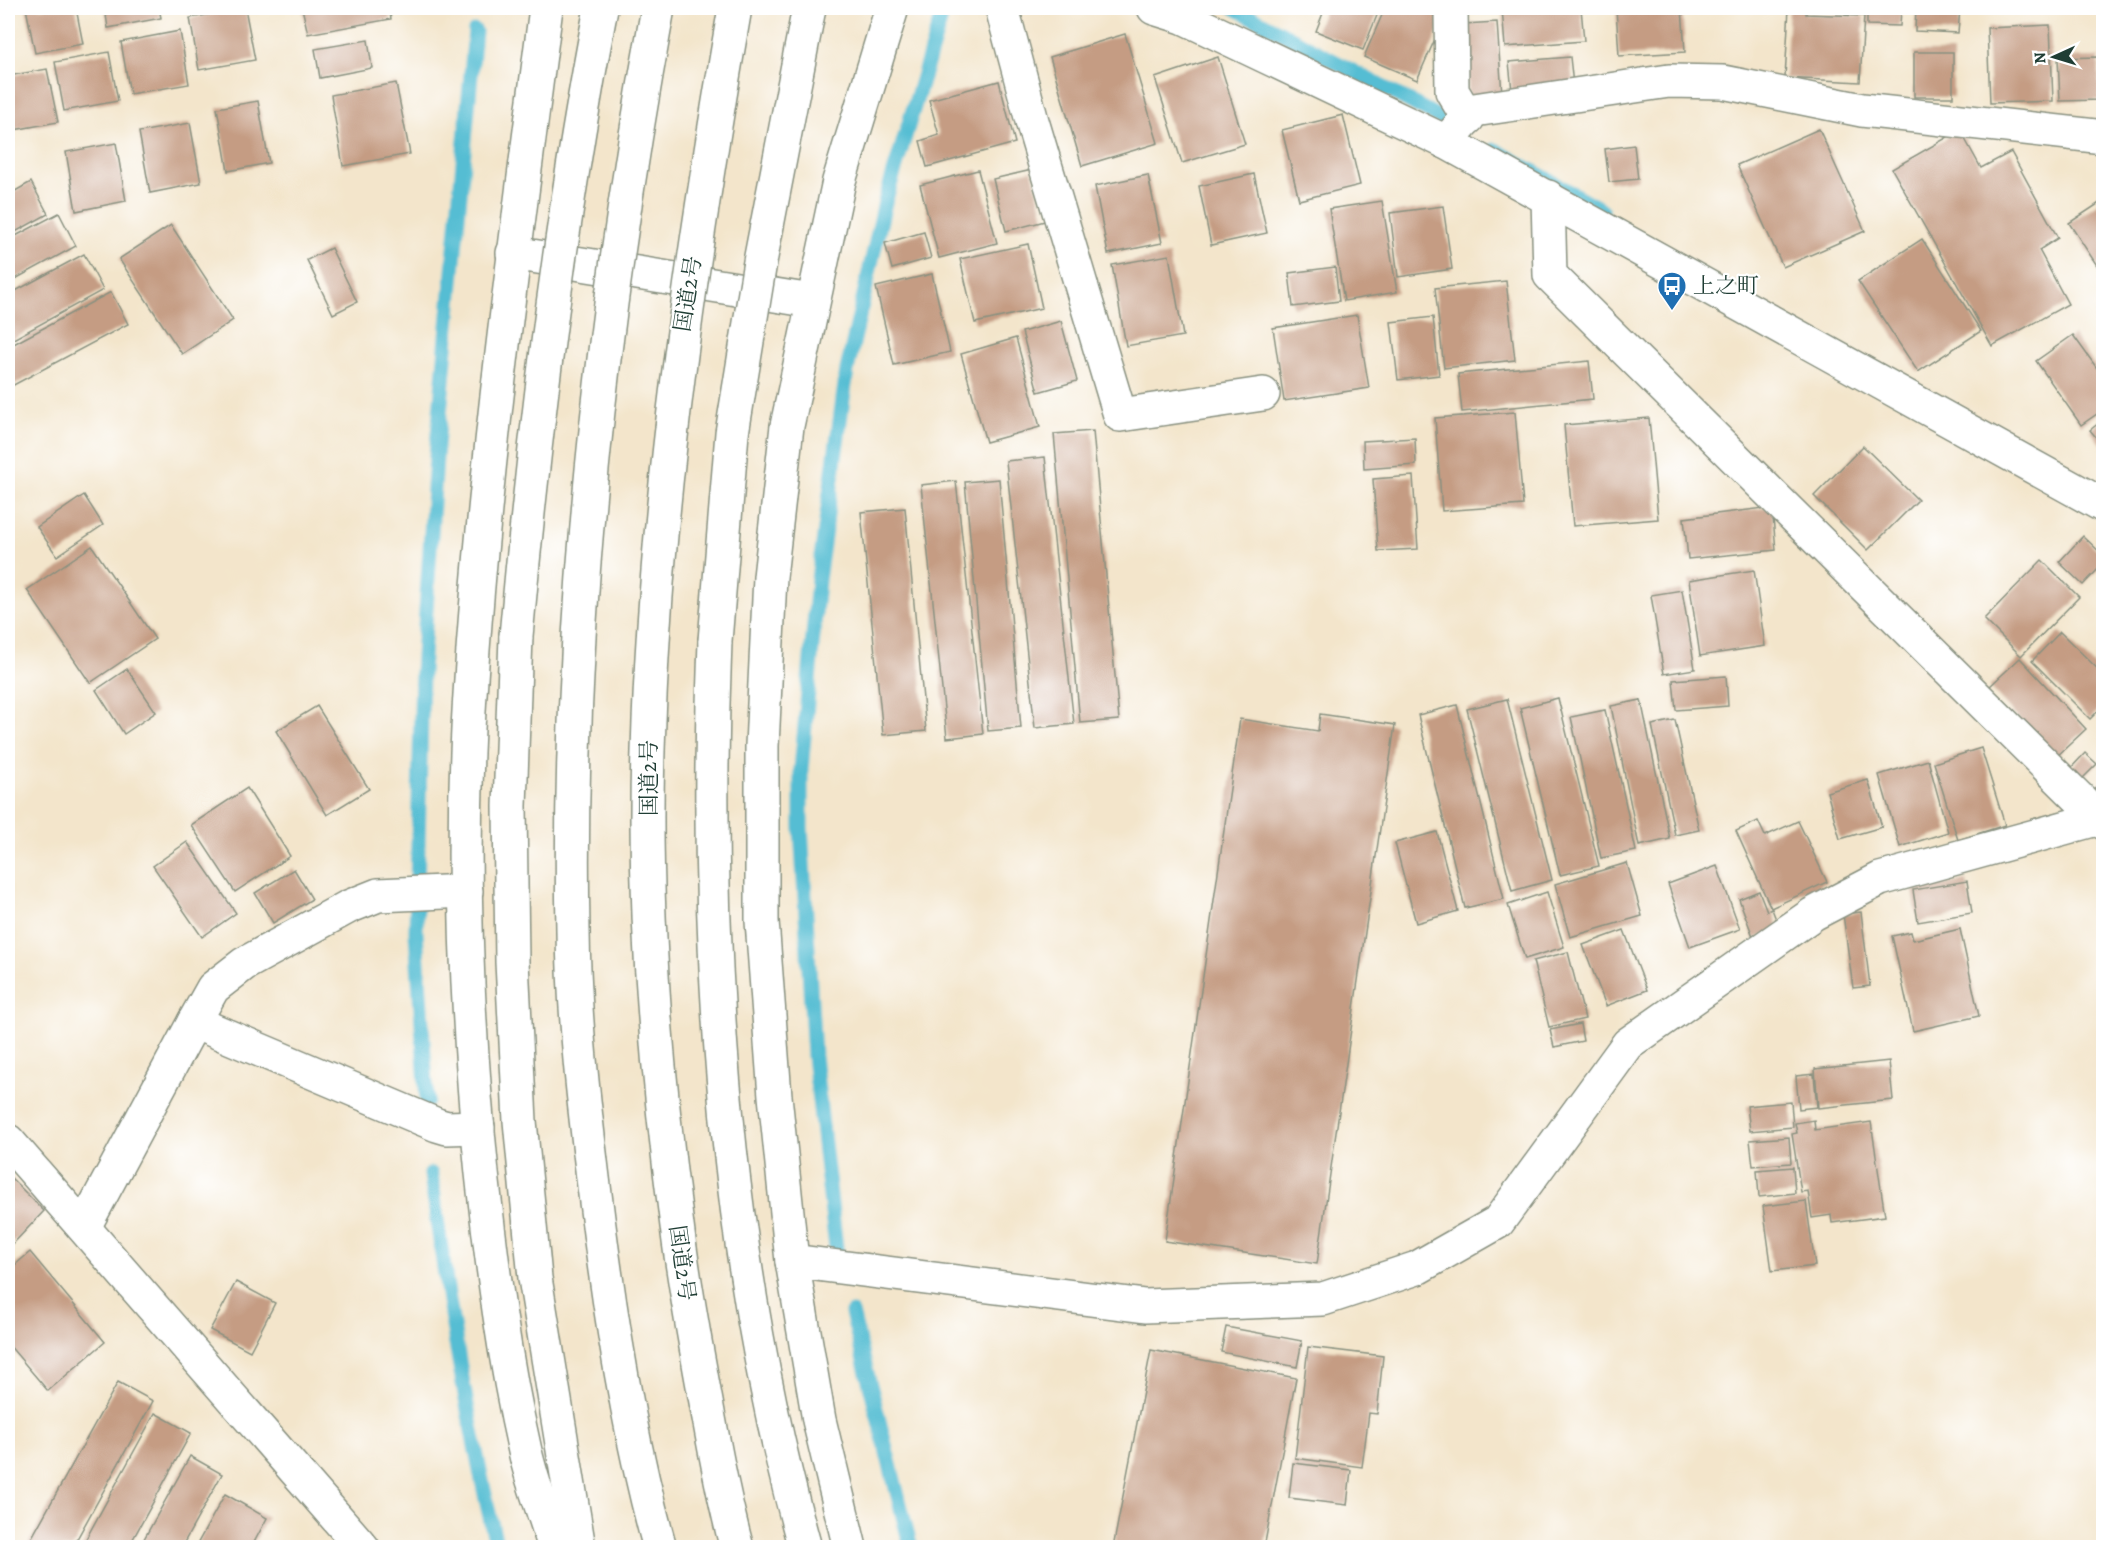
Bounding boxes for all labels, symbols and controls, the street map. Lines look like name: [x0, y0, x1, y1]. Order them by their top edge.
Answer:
north arrow: [2024, 27, 2084, 87]
text: N: [2029, 51, 2051, 65]
street label: 国道2号: [667, 254, 709, 334]
bus stop icon: 上之町: [1656, 270, 1688, 312]
place label: 上之町: [1693, 271, 1759, 301]
street label: 国道2号: [634, 740, 664, 816]
street label: 国道2号: [662, 1223, 702, 1303]

